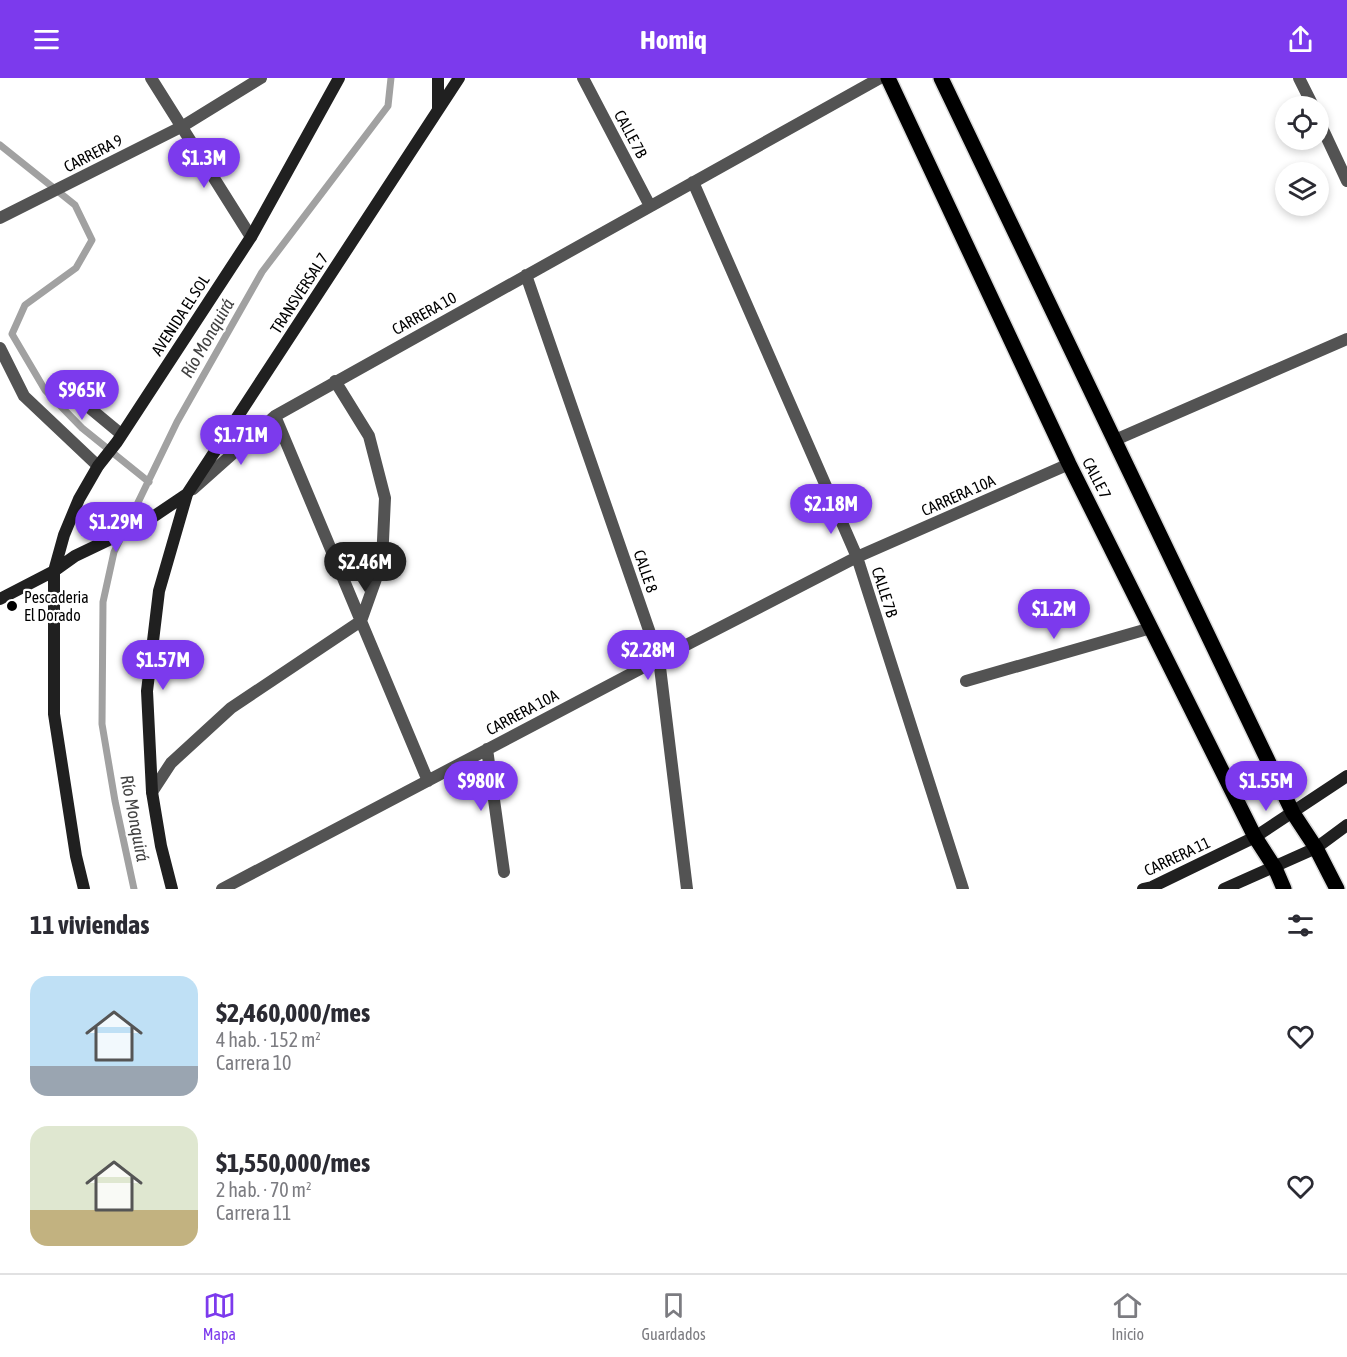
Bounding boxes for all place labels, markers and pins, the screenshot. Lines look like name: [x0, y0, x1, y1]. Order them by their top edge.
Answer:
pin: $1.3M: [162, 138, 246, 189]
pin: $965K: [40, 370, 124, 421]
pin: $1.71M: [192, 415, 290, 466]
pin: $2.18M: [782, 484, 880, 535]
pin: $1.29M: [67, 502, 165, 553]
pin: $2.46M: [316, 542, 414, 593]
place label: Pescaderia El Dorado: [24, 588, 89, 624]
pin: $1.2M: [1012, 589, 1096, 640]
marker: Pescaderia El Dorado: [5, 599, 19, 613]
pin: $2.28M: [599, 630, 697, 681]
pin: $1.57M: [114, 640, 212, 691]
pin: $980K: [439, 761, 523, 812]
pin: $1.55M: [1217, 761, 1315, 812]

